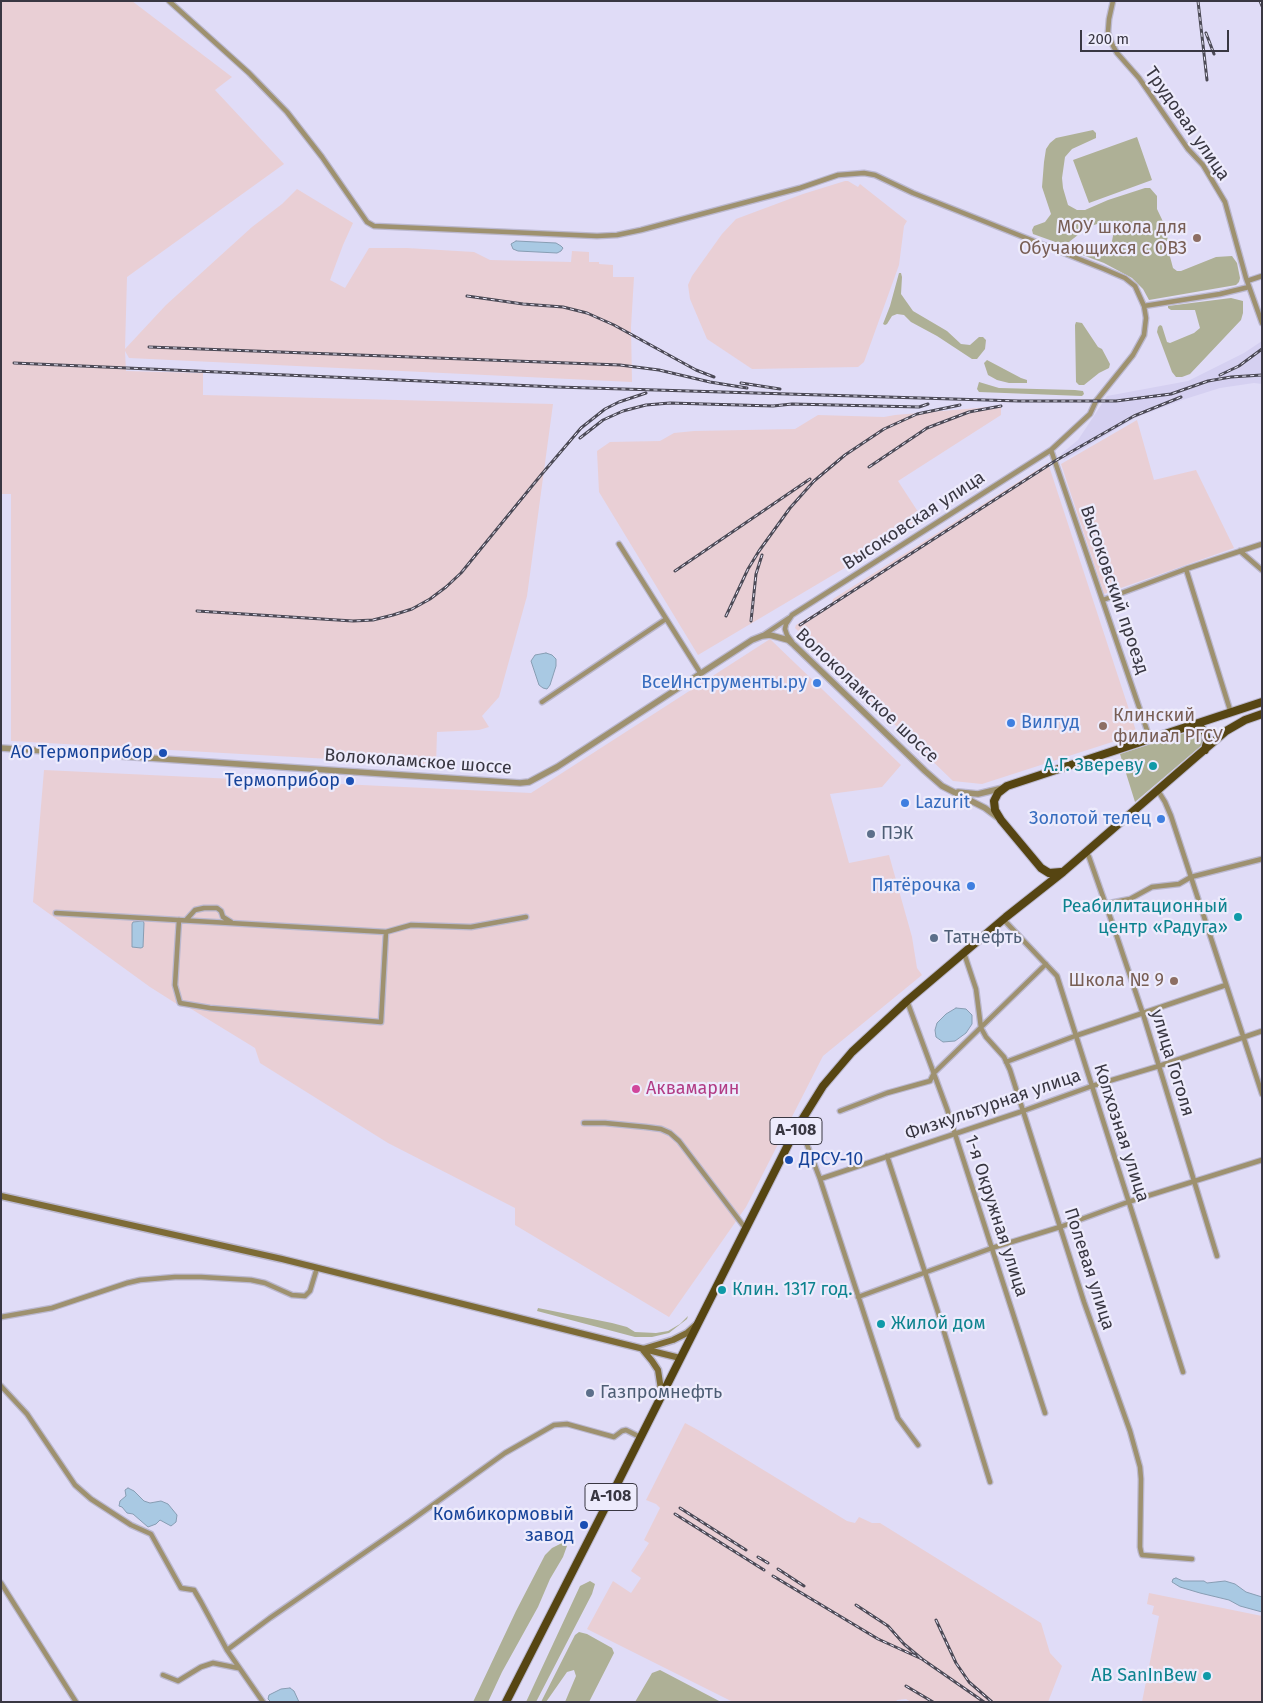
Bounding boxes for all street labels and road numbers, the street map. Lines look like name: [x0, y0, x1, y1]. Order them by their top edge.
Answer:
street label: Трудовая улица: [1140, 63, 1234, 185]
street label: Высоковская улица: [839, 467, 989, 575]
street label: Высоковский проезд: [1075, 503, 1153, 677]
street label: Волоколамское шоссе: [791, 624, 943, 768]
street label: Волоколамское шоссе: [324, 745, 512, 779]
street label: улица Гоголя: [1145, 1007, 1199, 1119]
street label: Колхозная улица: [1088, 1061, 1154, 1205]
street label: Физкультурная улица: [902, 1065, 1084, 1145]
road number: А-108: [770, 1118, 822, 1144]
street label: 1-я Окружная улица: [960, 1132, 1032, 1300]
street label: Полевая улица: [1059, 1205, 1119, 1333]
road number: А-108: [585, 1484, 637, 1510]

